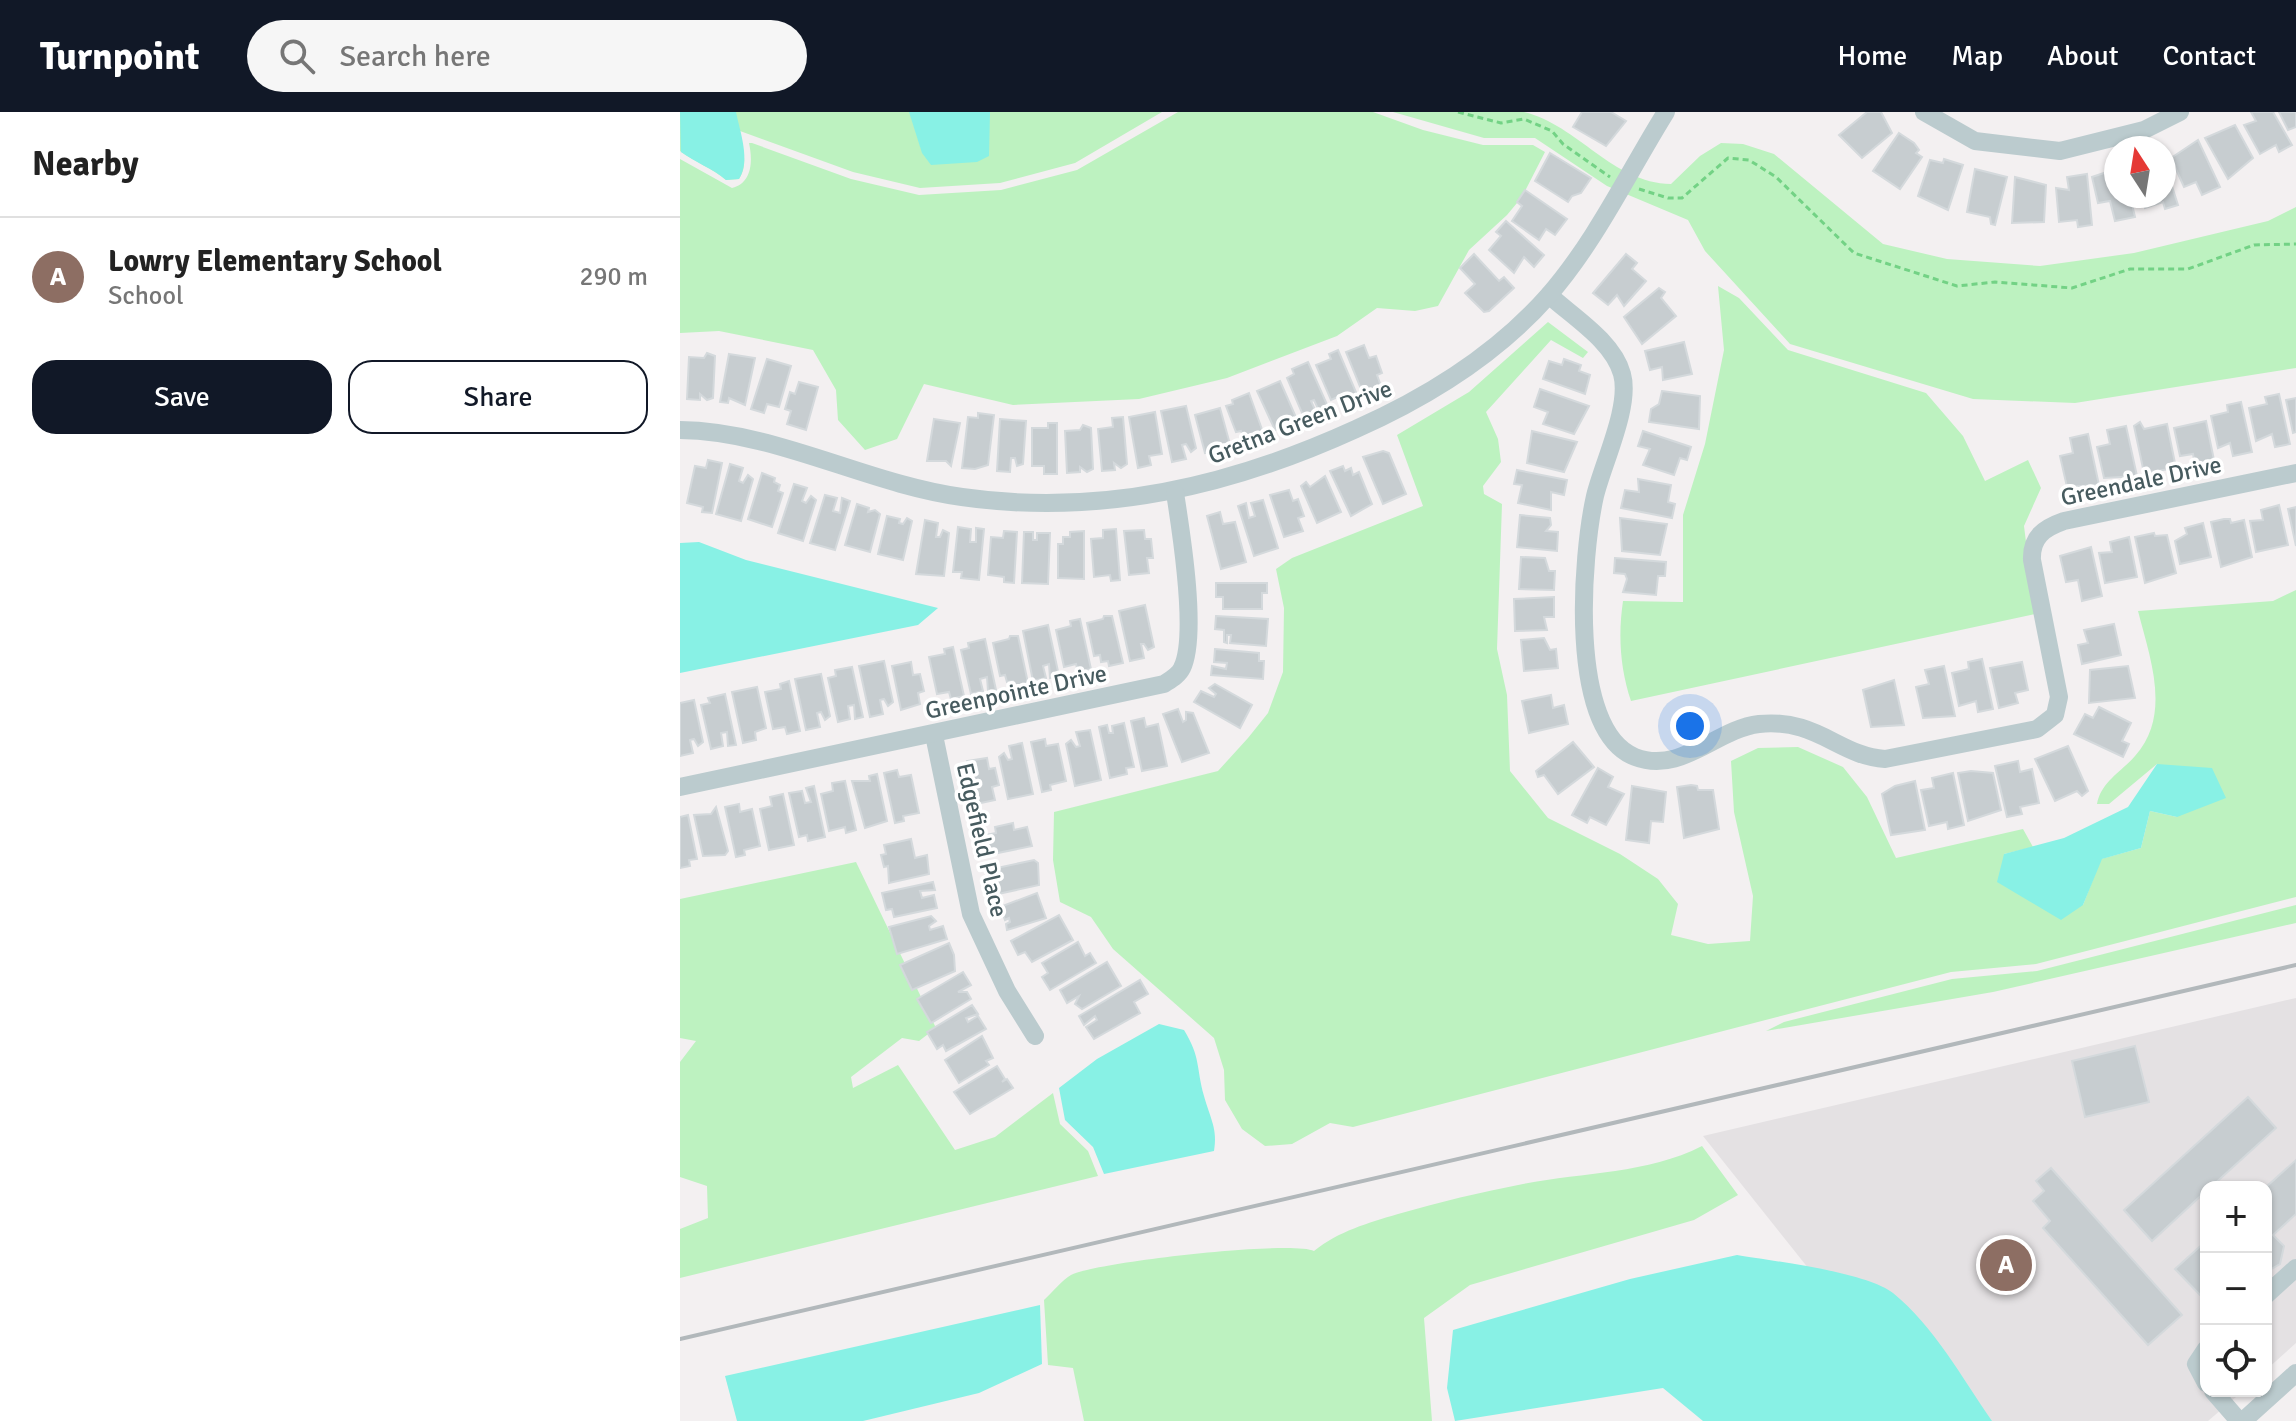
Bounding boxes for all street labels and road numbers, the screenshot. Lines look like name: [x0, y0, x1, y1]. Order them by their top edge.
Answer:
street label: Gretna Green Drive: [1204, 373, 1396, 471]
street label: Greendale Drive: [2058, 449, 2224, 513]
street label: Greenpointe Drive: [922, 658, 1110, 726]
street label: Edgefield Place: [950, 760, 1014, 920]

